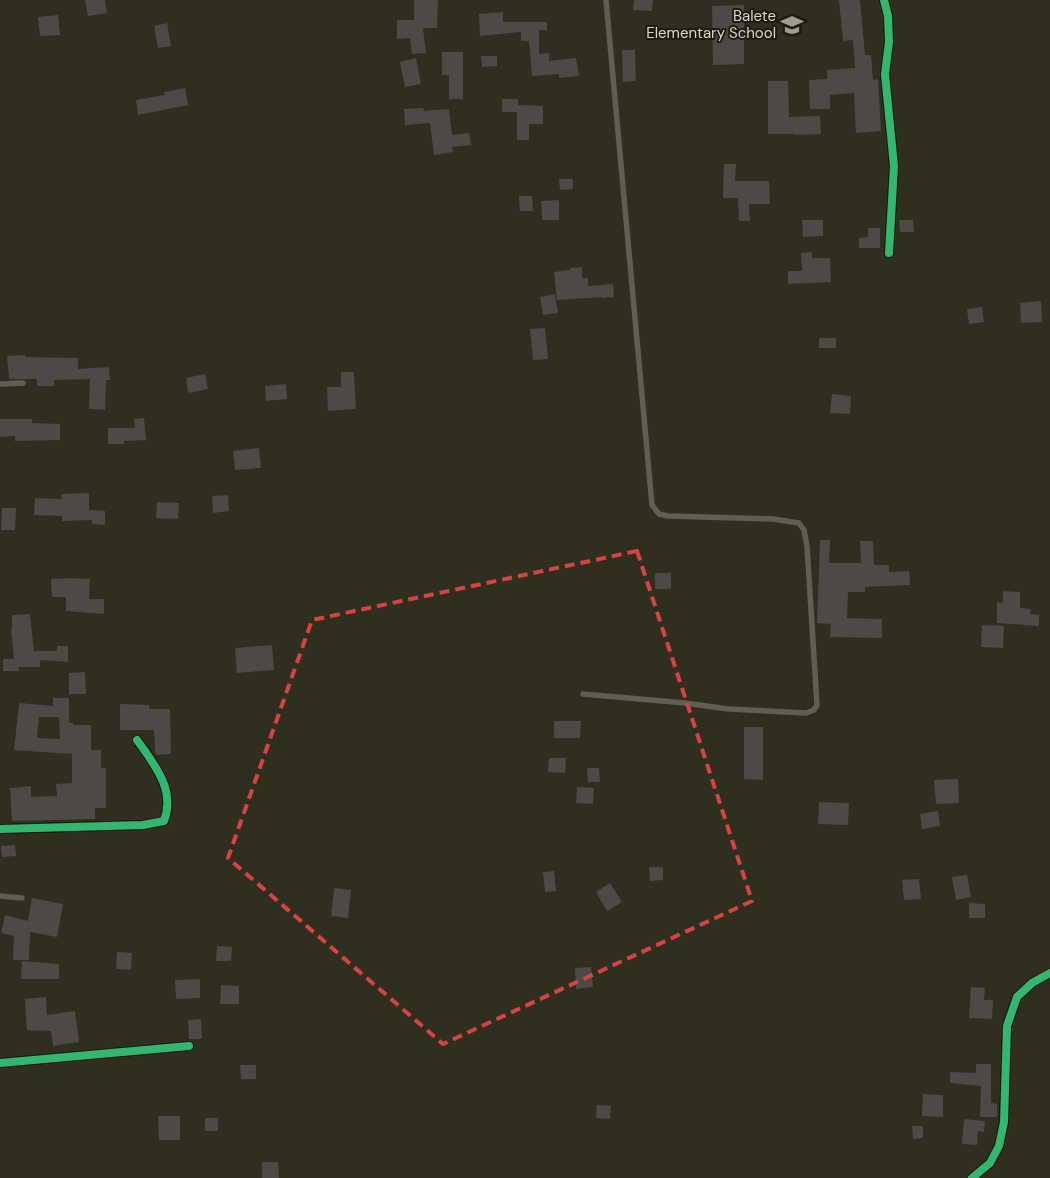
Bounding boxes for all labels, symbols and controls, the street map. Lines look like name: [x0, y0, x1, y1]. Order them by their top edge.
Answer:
place label: Balete Elementary School: [646, 6, 776, 43]
school or university icon: Balete Elementary School: [779, 12, 805, 38]

